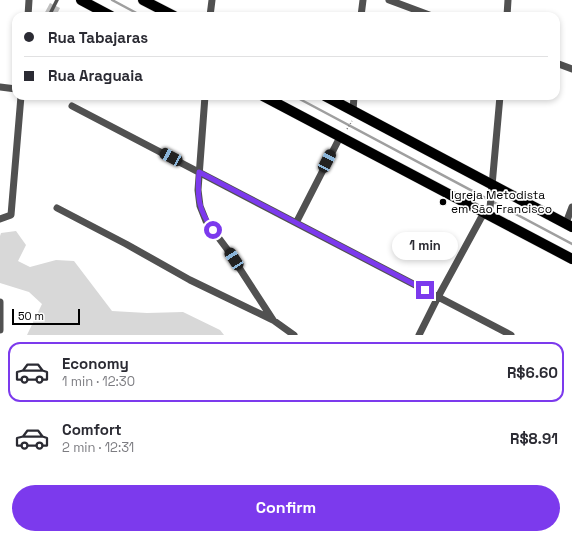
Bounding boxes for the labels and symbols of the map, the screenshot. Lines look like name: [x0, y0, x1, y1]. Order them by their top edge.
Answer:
car: [158, 146, 184, 168]
car: [316, 148, 338, 174]
place label: Igreja Metodista em São Francisco: [451, 187, 552, 217]
marker: Igreja Metodista em São Francisco: [438, 197, 448, 207]
route start: [204, 221, 222, 239]
callout: 1 min: [392, 232, 458, 260]
car: [222, 246, 246, 272]
route end: [416, 281, 434, 299]
scale bar: [12, 307, 80, 326]

